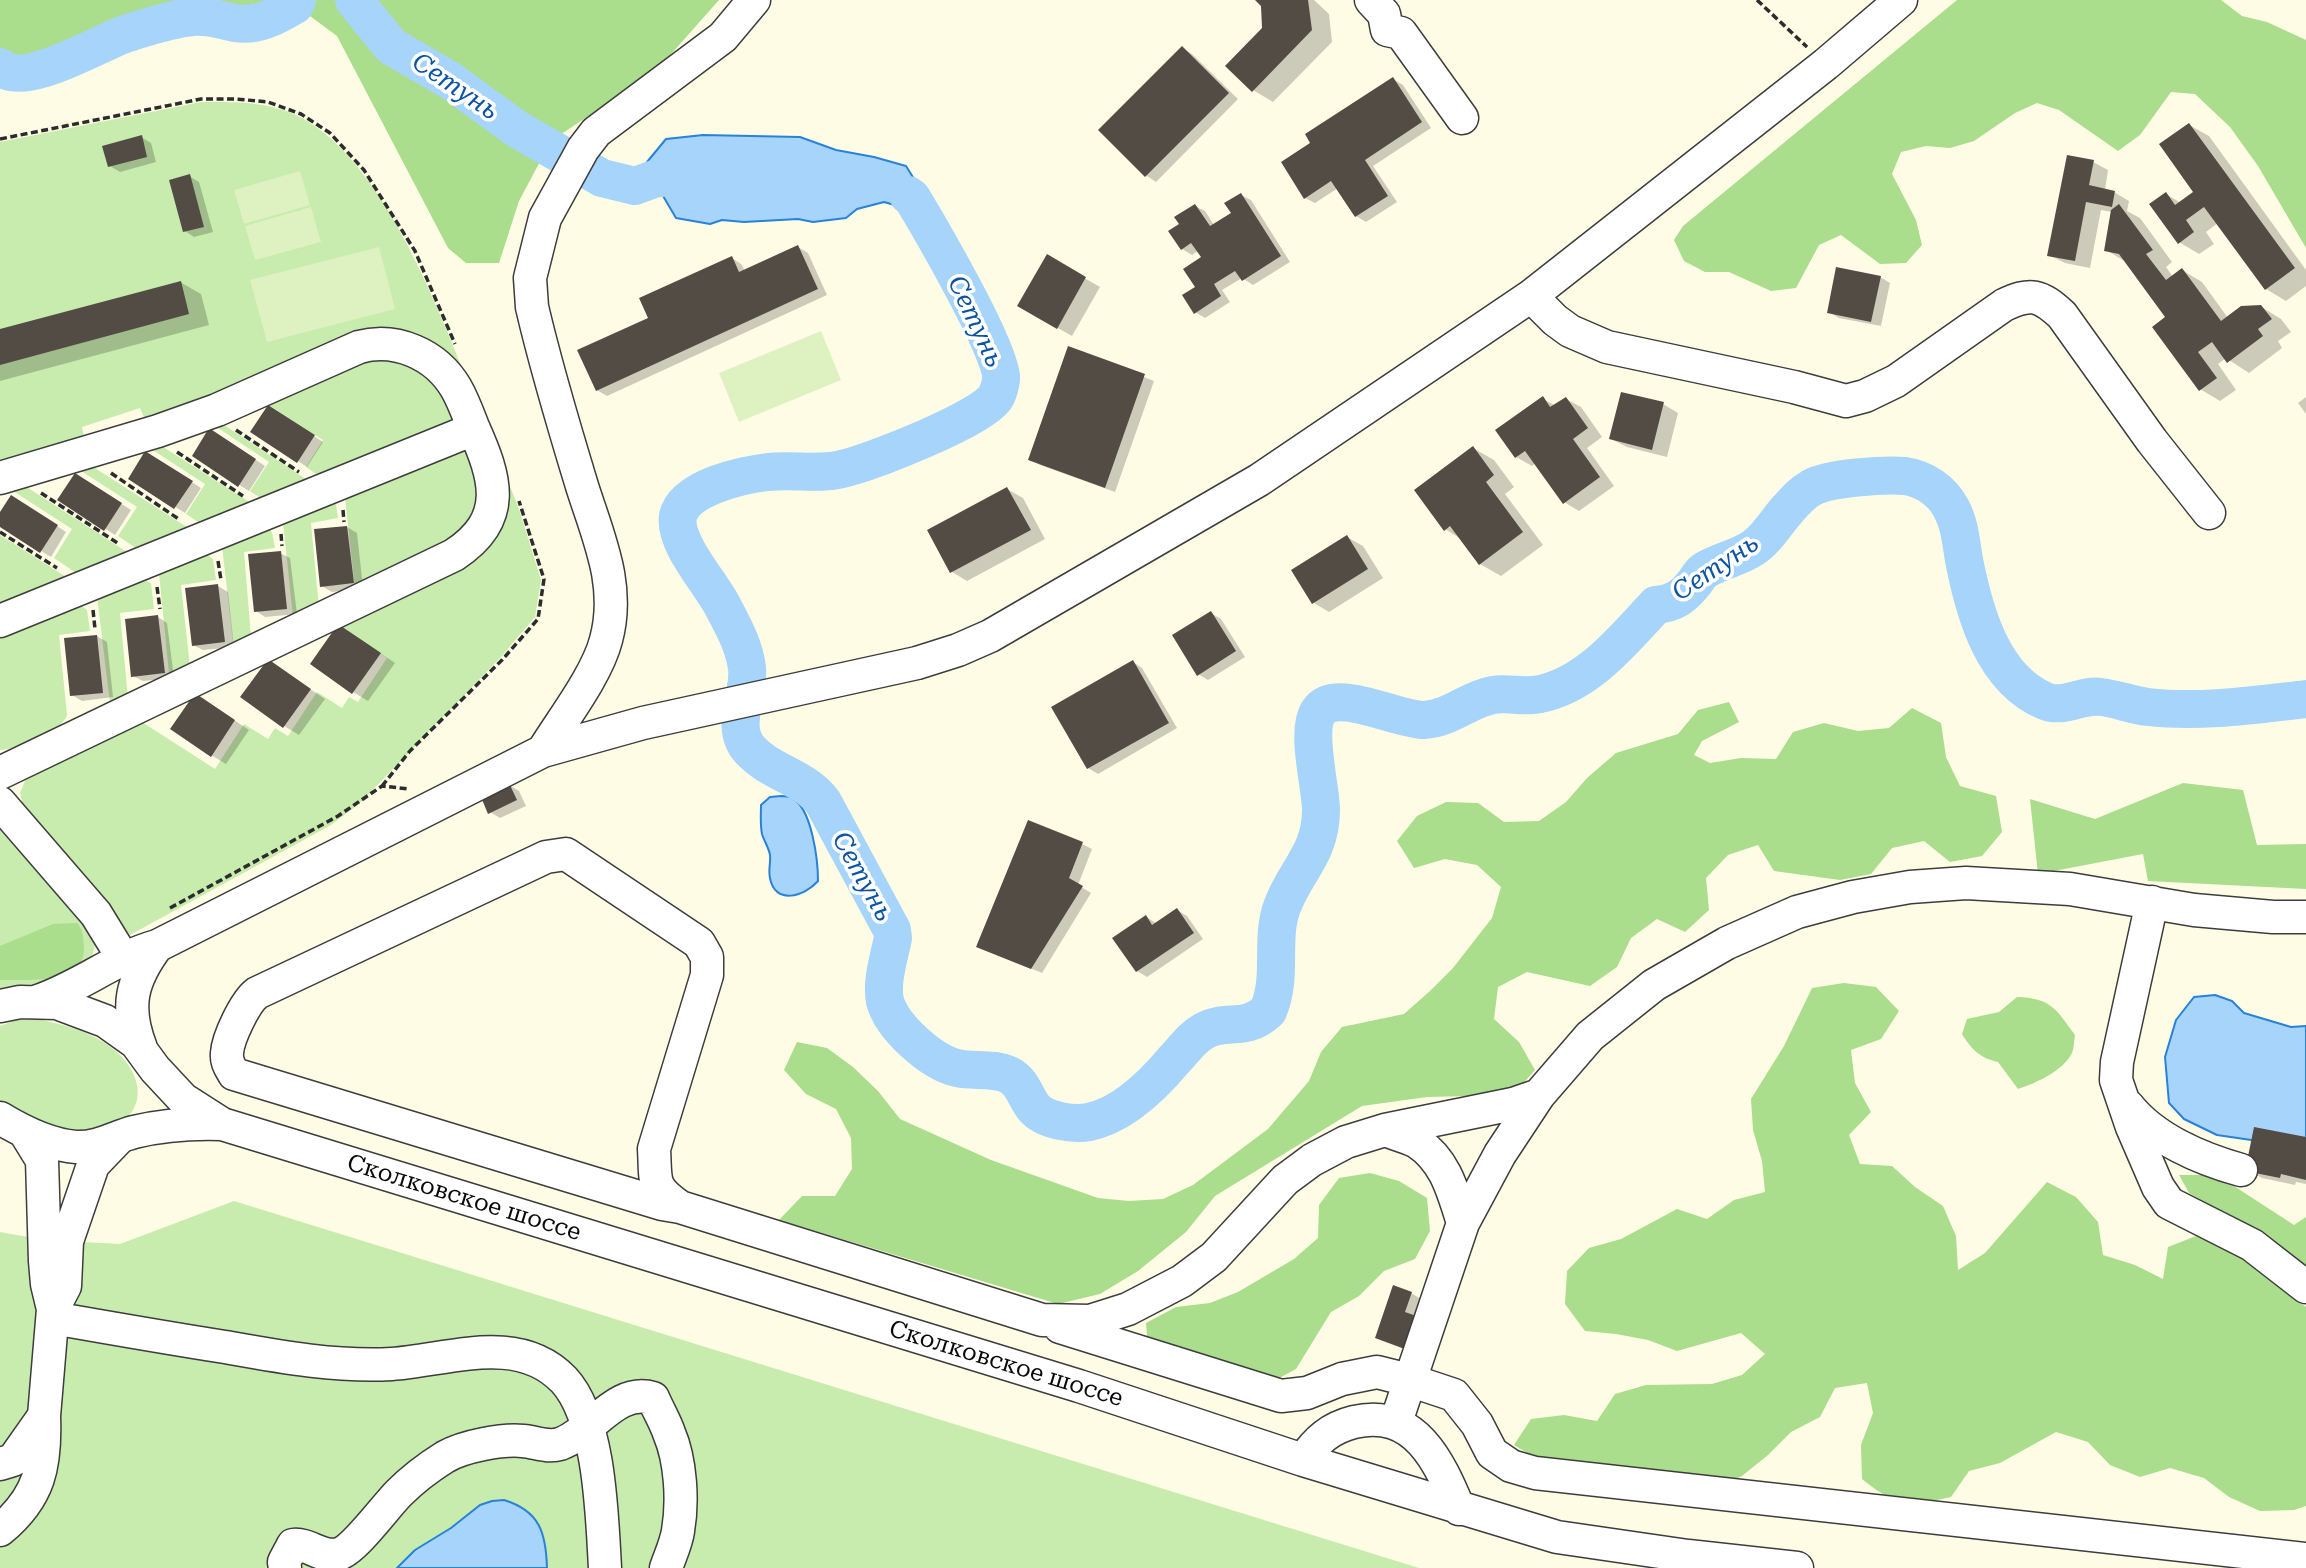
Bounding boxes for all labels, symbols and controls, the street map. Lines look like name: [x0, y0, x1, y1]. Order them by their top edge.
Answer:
water label: Сетунь: [406, 47, 504, 127]
water label: Сетунь: [940, 271, 1010, 373]
water label: Сетунь: [1667, 528, 1765, 608]
water label: Сетунь: [825, 827, 899, 927]
street label: Сколковское шоссе: [344, 1149, 584, 1247]
street label: Сколковское шоссе: [886, 1315, 1126, 1413]

